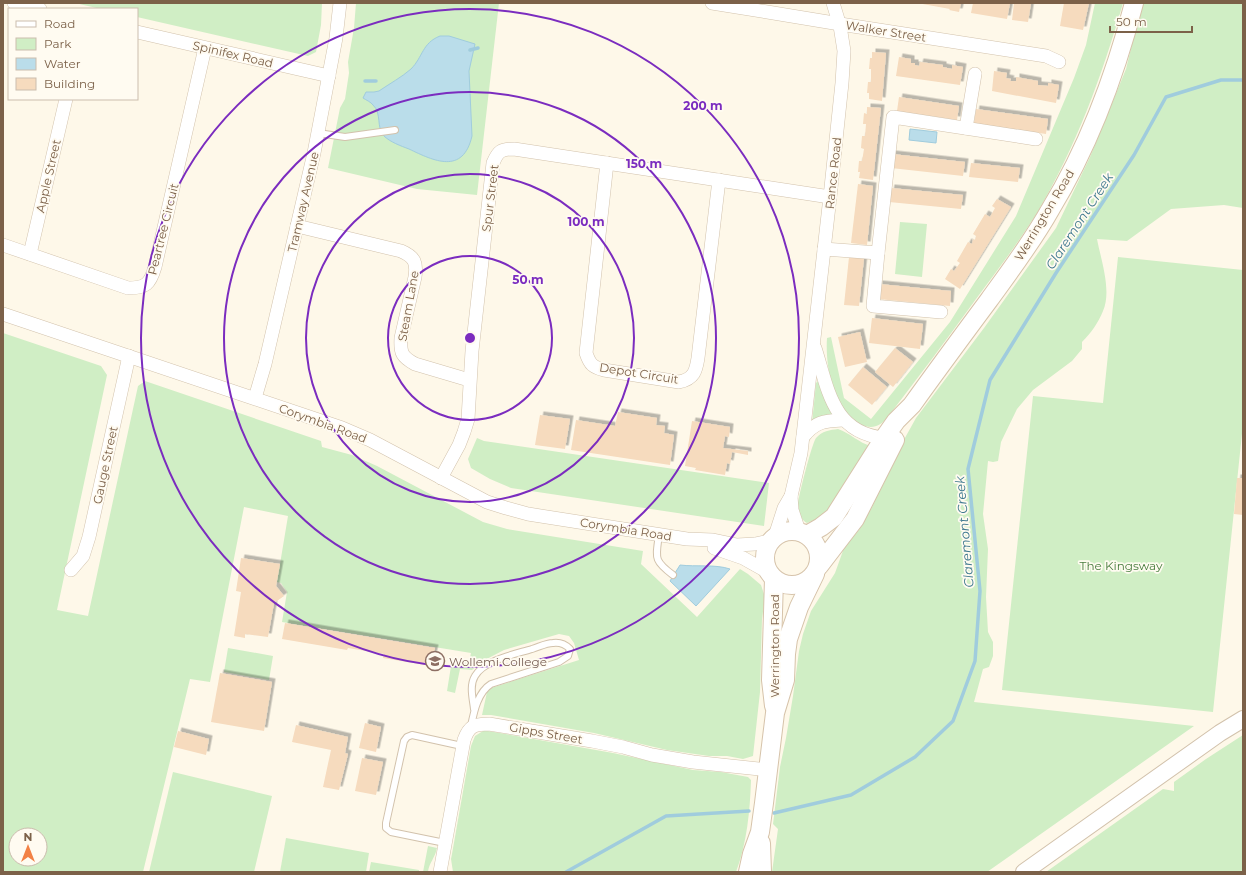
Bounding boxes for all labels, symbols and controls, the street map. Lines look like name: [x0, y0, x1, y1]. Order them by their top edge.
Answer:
legend: [8, 8, 138, 100]
scale bar: [1110, 8, 1192, 34]
text: 50 m: [1116, 14, 1147, 29]
text: Road: [44, 16, 75, 31]
street label: Walker Street: [845, 17, 927, 45]
text: Park: [44, 36, 72, 51]
street label: Spinifex Road: [191, 37, 275, 71]
text: Water: [44, 56, 81, 71]
text: Building: [44, 76, 95, 91]
text: 200 m: [683, 98, 723, 113]
street label: Rance Road: [822, 136, 844, 210]
street label: Apple Street: [32, 138, 64, 214]
street label: Tramway Avenue: [284, 150, 322, 254]
text: 150 m: [626, 156, 662, 171]
street label: Spur Street: [478, 163, 502, 233]
street label: Werrington Road: [1011, 167, 1077, 263]
water label: Claremont Creek: [1042, 169, 1117, 272]
street label: Peartree Circuit: [144, 181, 182, 276]
text: 100 m: [568, 214, 604, 229]
street label: Steam Lane: [394, 269, 422, 343]
text: 50 m: [512, 272, 544, 287]
centre of rings: [463, 331, 477, 345]
street label: Depot Circuit: [598, 359, 680, 387]
street label: Corymbia Road: [277, 400, 369, 446]
street label: Gauge Street: [89, 425, 121, 505]
water label: Claremont Creek: [951, 474, 977, 588]
street label: Corymbia Road: [579, 514, 673, 544]
park label: The Kingsway: [1080, 558, 1163, 573]
street label: Werrington Road: [767, 594, 782, 698]
school or university icon: Wollemi College: [424, 650, 446, 672]
place label: Wollemi College: [449, 654, 547, 669]
street label: Gipps Street: [508, 719, 584, 747]
north arrow: [8, 827, 48, 867]
text: N: [24, 830, 32, 844]

